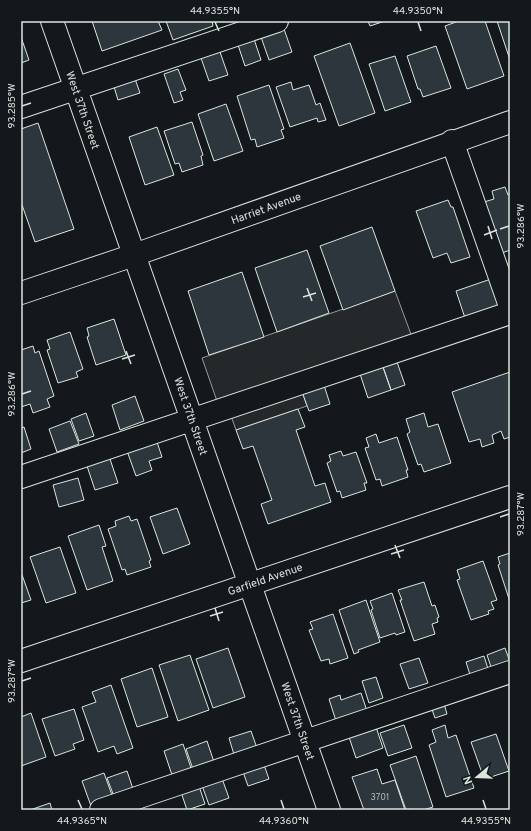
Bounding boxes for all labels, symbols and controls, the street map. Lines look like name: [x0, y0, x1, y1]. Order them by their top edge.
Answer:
text: 44.9355°N: [190, 5, 240, 18]
text: 44.9350°N: [393, 5, 443, 18]
street label: West 37th Street: [62, 69, 102, 151]
text: 93.285°W: [6, 83, 19, 129]
street label: Harriet Avenue: [229, 190, 303, 228]
text: 93.286°W: [515, 204, 528, 248]
text: 93.286°W: [6, 372, 19, 416]
street label: West 37th Street: [170, 375, 210, 457]
text: 93.287°W: [515, 492, 528, 536]
street label: Garfield Avenue: [226, 561, 305, 599]
text: 93.287°W: [6, 659, 19, 703]
street label: West 37th Street: [277, 680, 317, 762]
north arrow: [457, 757, 497, 797]
text: N: [461, 774, 476, 786]
house number: 3701: [371, 792, 389, 803]
text: 44.9365°N: [57, 815, 107, 828]
text: 44.9360°N: [259, 815, 309, 828]
text: 44.9355°N: [461, 815, 511, 828]

